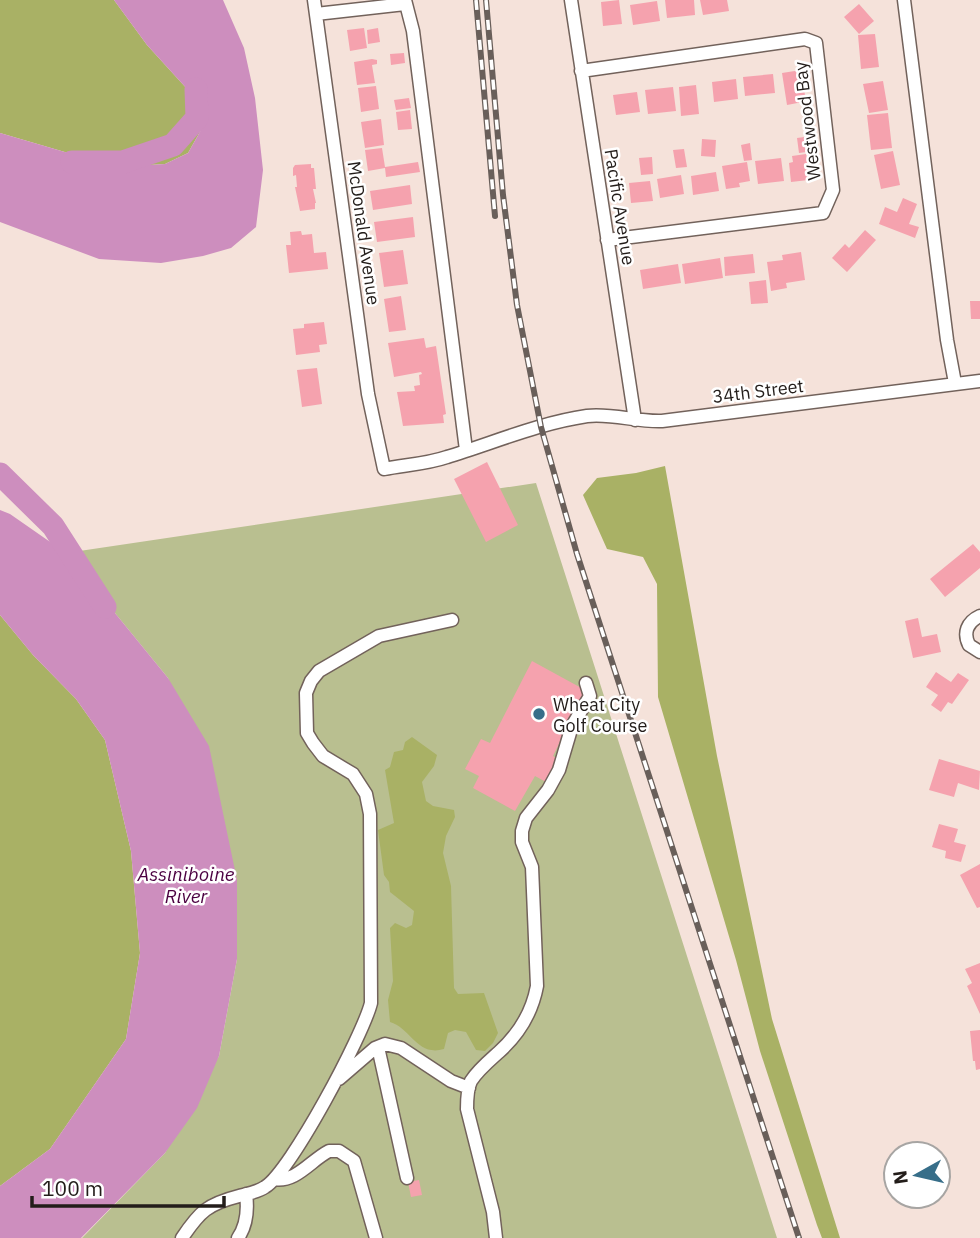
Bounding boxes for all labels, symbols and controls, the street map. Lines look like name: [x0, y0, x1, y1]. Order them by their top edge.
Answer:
street label: Westwood Bay: [788, 60, 826, 182]
street label: Pacific Avenue: [599, 147, 641, 267]
street label: McDonald Avenue: [342, 159, 386, 307]
street label: 34th Street: [711, 374, 805, 408]
place label: Wheat City Golf Course: [553, 693, 647, 737]
marker: Wheat City Golf Course: [531, 706, 547, 722]
water label: Assiniboine River: [136, 862, 235, 908]
north arrow: [882, 1140, 952, 1210]
scale bar: [32, 1164, 224, 1208]
text: N: [887, 1169, 913, 1186]
text: 100 m: [42, 1174, 103, 1202]

